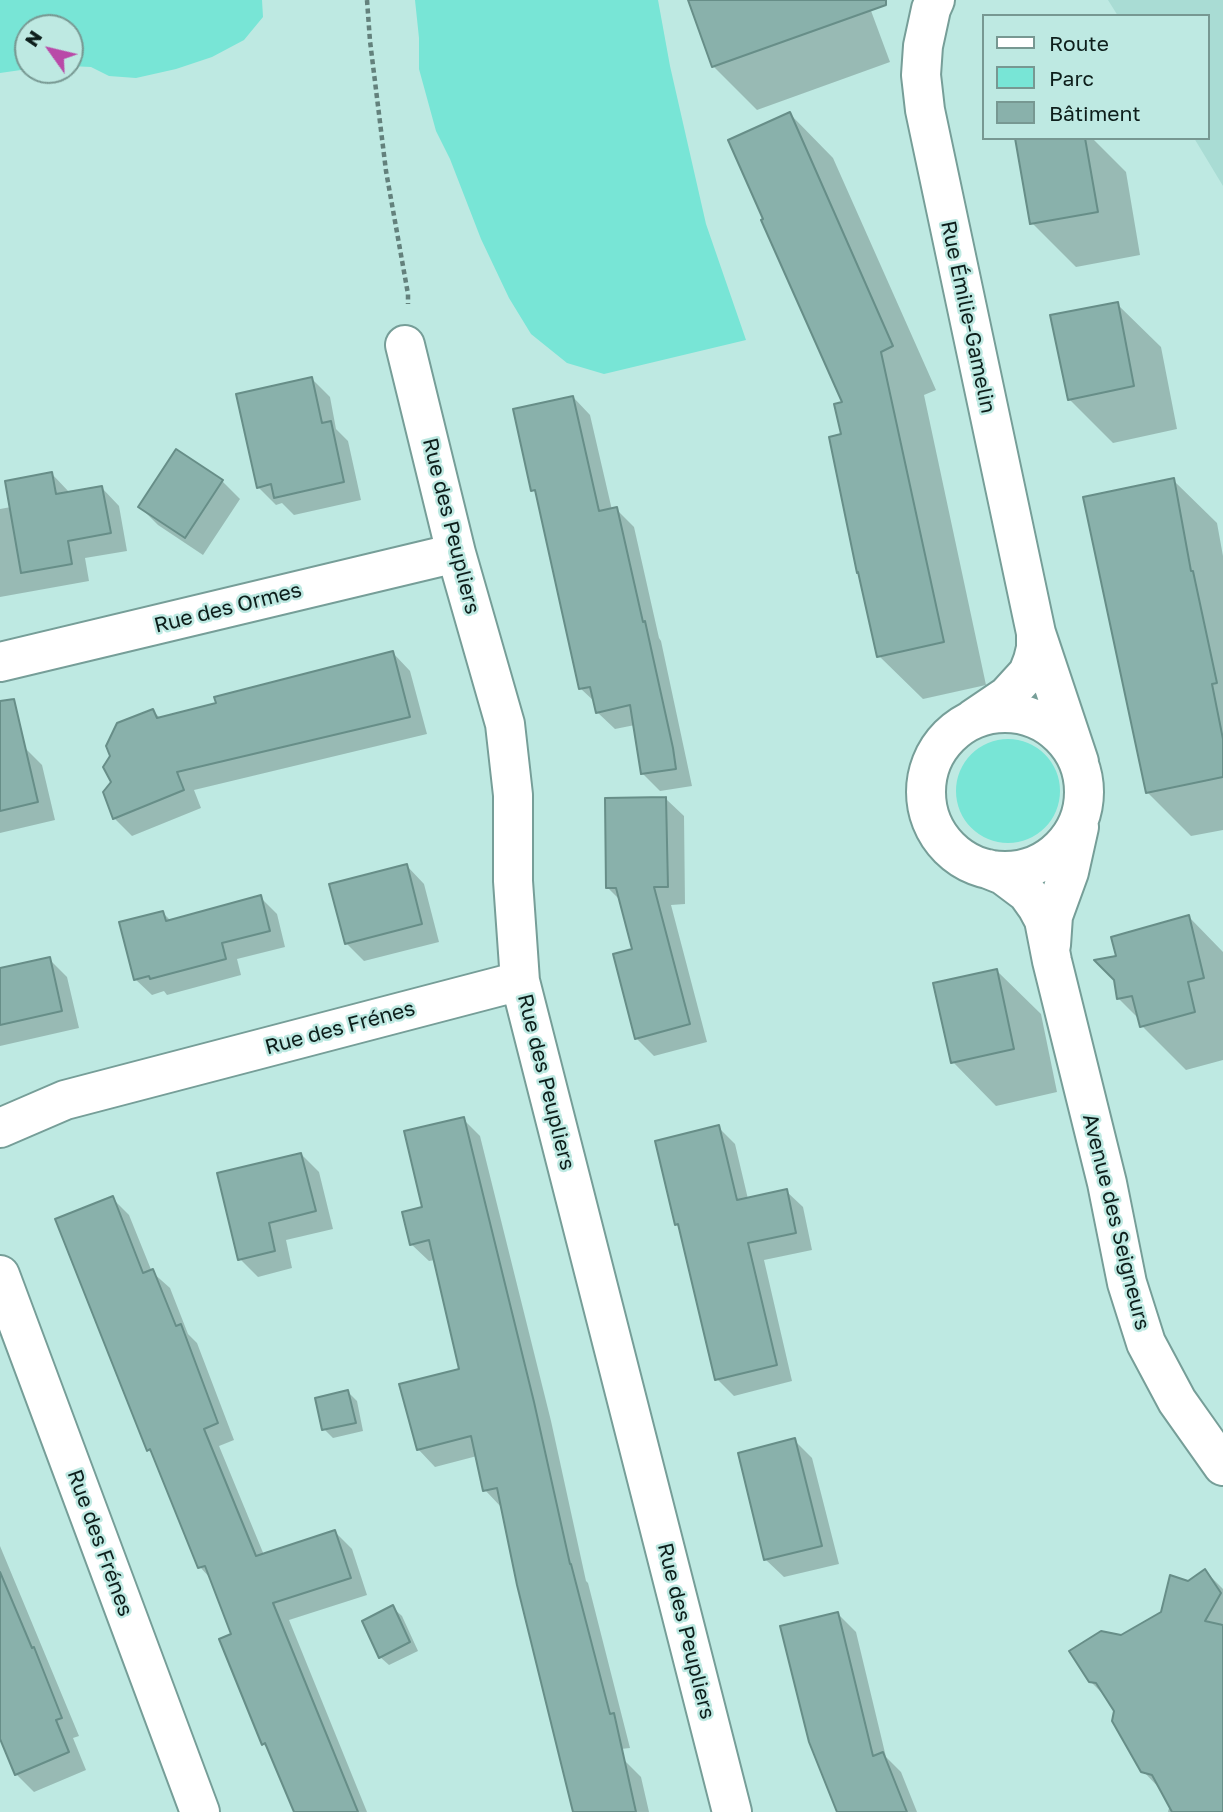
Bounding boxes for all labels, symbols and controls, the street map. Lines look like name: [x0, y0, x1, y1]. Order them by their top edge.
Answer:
north arrow: [14, 14, 84, 84]
legend: [982, 14, 1209, 140]
text: N: [19, 26, 46, 51]
text: Route: [1049, 30, 1109, 56]
text: Parc: [1049, 65, 1094, 91]
text: Bâtiment: [1049, 100, 1141, 126]
street label: Rue Émilie-Gamelin: [935, 218, 1001, 416]
street label: Rue des Peupliers: [417, 435, 485, 617]
street label: Rue des Ormes: [152, 577, 304, 639]
street label: Rue des Peupliers: [512, 991, 580, 1173]
street label: Rue des Frénes: [262, 996, 418, 1060]
street label: Avenue des Seigneurs: [1077, 1111, 1155, 1333]
street label: Rue des Frénes: [62, 1466, 138, 1620]
street label: Rue des Peupliers: [652, 1540, 720, 1722]

